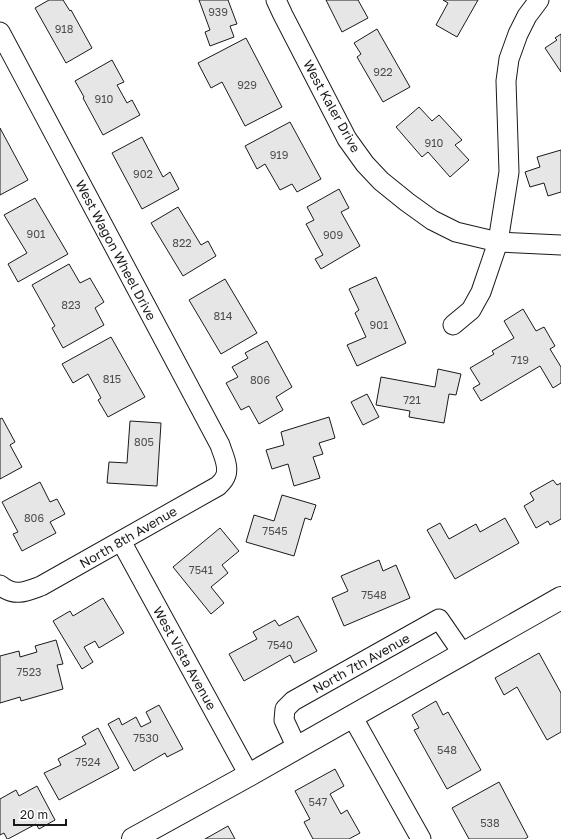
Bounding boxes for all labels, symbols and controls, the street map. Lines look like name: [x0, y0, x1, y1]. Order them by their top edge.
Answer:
house number: 939: [208, 5, 228, 18]
house number: 918: [55, 22, 74, 35]
street label: West Kaler Drive: [300, 57, 364, 155]
house number: 922: [373, 65, 393, 78]
house number: 929: [237, 78, 257, 91]
house number: 910: [95, 92, 114, 105]
house number: 910: [425, 136, 444, 149]
house number: 919: [270, 148, 288, 161]
house number: 902: [133, 167, 153, 180]
street label: West Wagon Wheel Drive: [72, 177, 160, 323]
house number: 901: [27, 227, 45, 240]
house number: 909: [323, 228, 343, 241]
house number: 822: [172, 236, 192, 249]
house number: 823: [61, 298, 81, 311]
house number: 814: [214, 309, 233, 322]
house number: 901: [370, 318, 388, 331]
house number: 719: [511, 353, 529, 366]
house number: 815: [103, 372, 121, 385]
house number: 806: [250, 373, 270, 386]
house number: 721: [403, 393, 421, 406]
house number: 805: [134, 435, 154, 448]
street label: North 8th Avenue: [76, 503, 180, 571]
house number: 806: [24, 511, 44, 524]
house number: 7545: [262, 524, 288, 537]
house number: 7541: [189, 563, 213, 576]
house number: 7548: [361, 588, 387, 601]
street label: West Vista Avenue: [150, 604, 220, 712]
street label: North 7th Avenue: [310, 630, 412, 696]
house number: 7540: [267, 638, 293, 651]
house number: 7523: [16, 665, 42, 678]
house number: 7530: [133, 731, 159, 744]
house number: 548: [437, 743, 457, 756]
house number: 7524: [75, 755, 101, 768]
house number: 547: [309, 795, 328, 808]
scale bar: [14, 801, 66, 827]
text: 20 m: [20, 807, 48, 822]
house number: 538: [480, 816, 500, 829]

